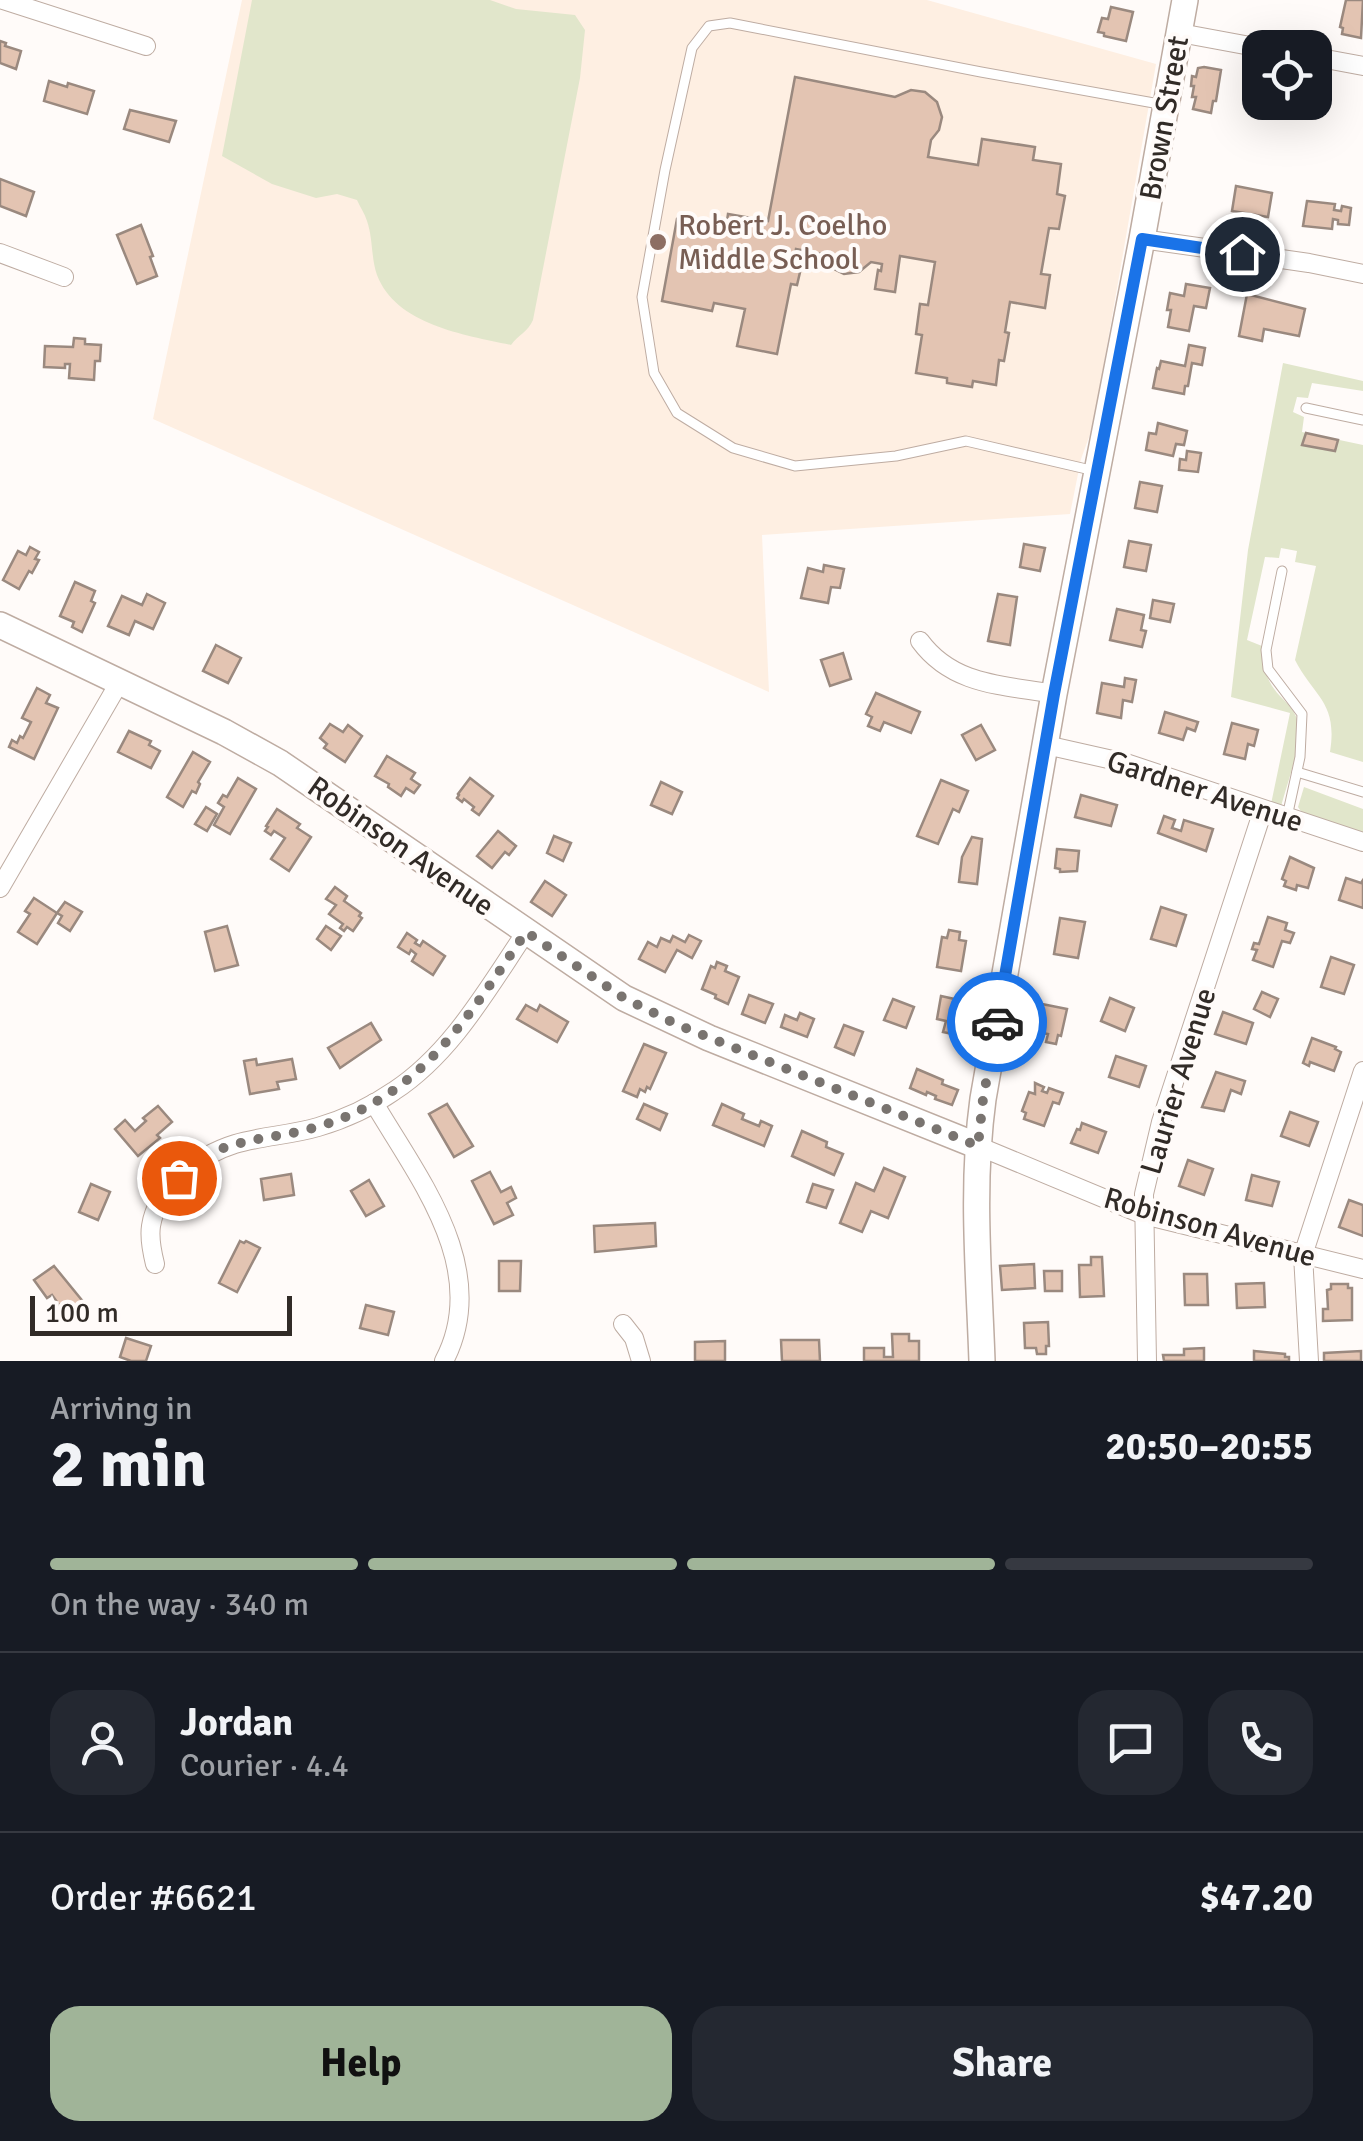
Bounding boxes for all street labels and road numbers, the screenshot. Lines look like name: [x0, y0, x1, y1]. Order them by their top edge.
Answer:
street label: Brown Street: [1132, 33, 1197, 203]
street label: Gardner Avenue: [1102, 742, 1308, 841]
street label: Robinson Avenue: [300, 768, 501, 924]
street label: Laurier Avenue: [1133, 983, 1224, 1179]
street label: Robinson Avenue: [1099, 1180, 1320, 1275]

